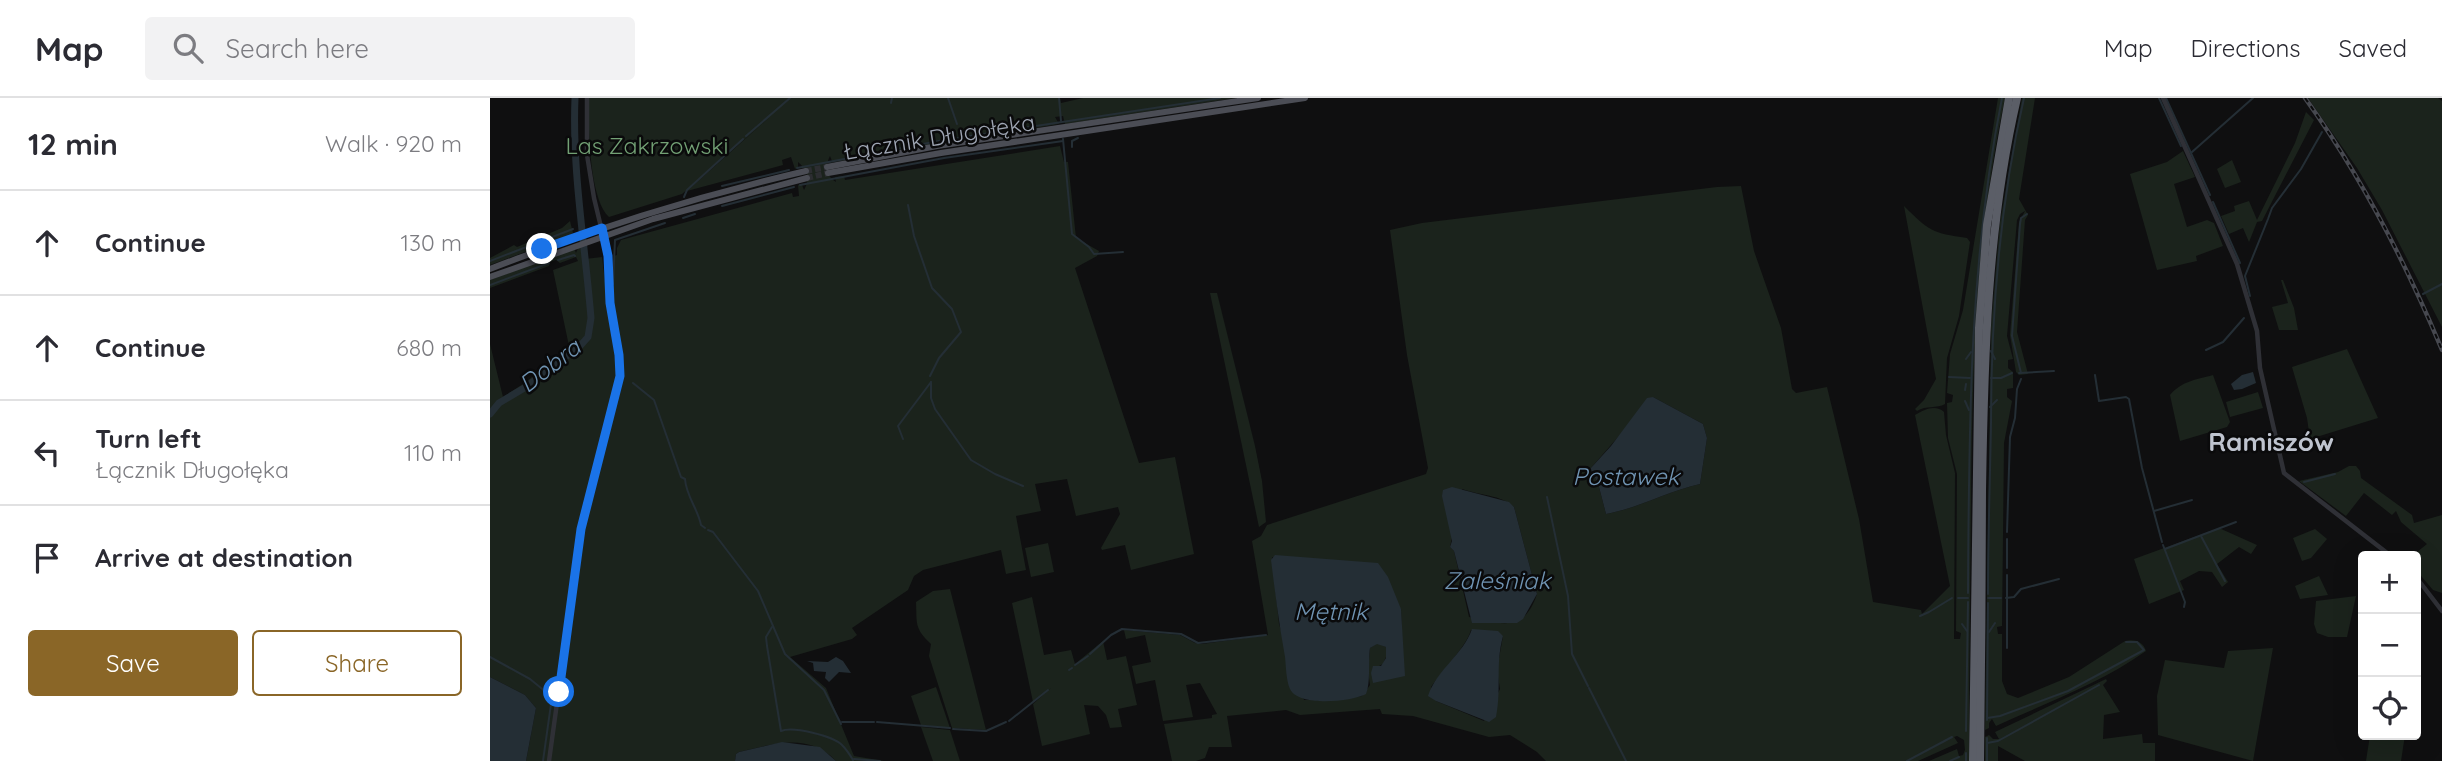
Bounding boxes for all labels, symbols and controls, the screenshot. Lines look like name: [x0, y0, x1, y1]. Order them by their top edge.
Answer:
search box: [145, 17, 635, 80]
text: Map: [35, 28, 103, 69]
icon: search: [169, 29, 207, 67]
text: Search here: [225, 32, 369, 65]
text: Map: [2104, 33, 2153, 63]
text: Directions: [2191, 33, 2301, 63]
text: Saved: [2339, 33, 2407, 63]
street label: Łącznik Długołęka: [841, 107, 1037, 166]
text: 12 min: [28, 125, 118, 163]
text: Walk · 920 m: [325, 129, 462, 158]
park label: Las Zakrzowski: [565, 131, 729, 160]
icon: ahead: [28, 224, 66, 262]
text: Continue: [95, 226, 206, 259]
text: 130 m: [400, 228, 462, 257]
route end: [526, 233, 557, 264]
icon: ahead: [28, 329, 66, 367]
text: Continue: [95, 331, 206, 364]
water label: Dobra: [513, 331, 587, 399]
text: 680 m: [396, 333, 462, 362]
text: Turn left: [95, 422, 202, 455]
district label: Ramiszów: [2208, 425, 2334, 458]
icon: left: [28, 434, 66, 472]
text: 110 m: [404, 438, 462, 467]
text: Łącznik Długołęka: [95, 455, 289, 484]
water label: Postawek: [1573, 461, 1682, 491]
icon: arrive: [28, 539, 66, 577]
text: Arrive at destination: [95, 541, 353, 574]
map controls: [2358, 551, 2421, 740]
button: +: [2358, 551, 2421, 614]
water label: Zaleśniak: [1444, 565, 1552, 595]
water label: Mętnik: [1294, 596, 1370, 626]
button: −: [2358, 614, 2421, 677]
button: Save: [28, 630, 238, 696]
button: Share: [252, 630, 462, 696]
route start: [543, 676, 574, 707]
button: locate: [2358, 677, 2421, 740]

